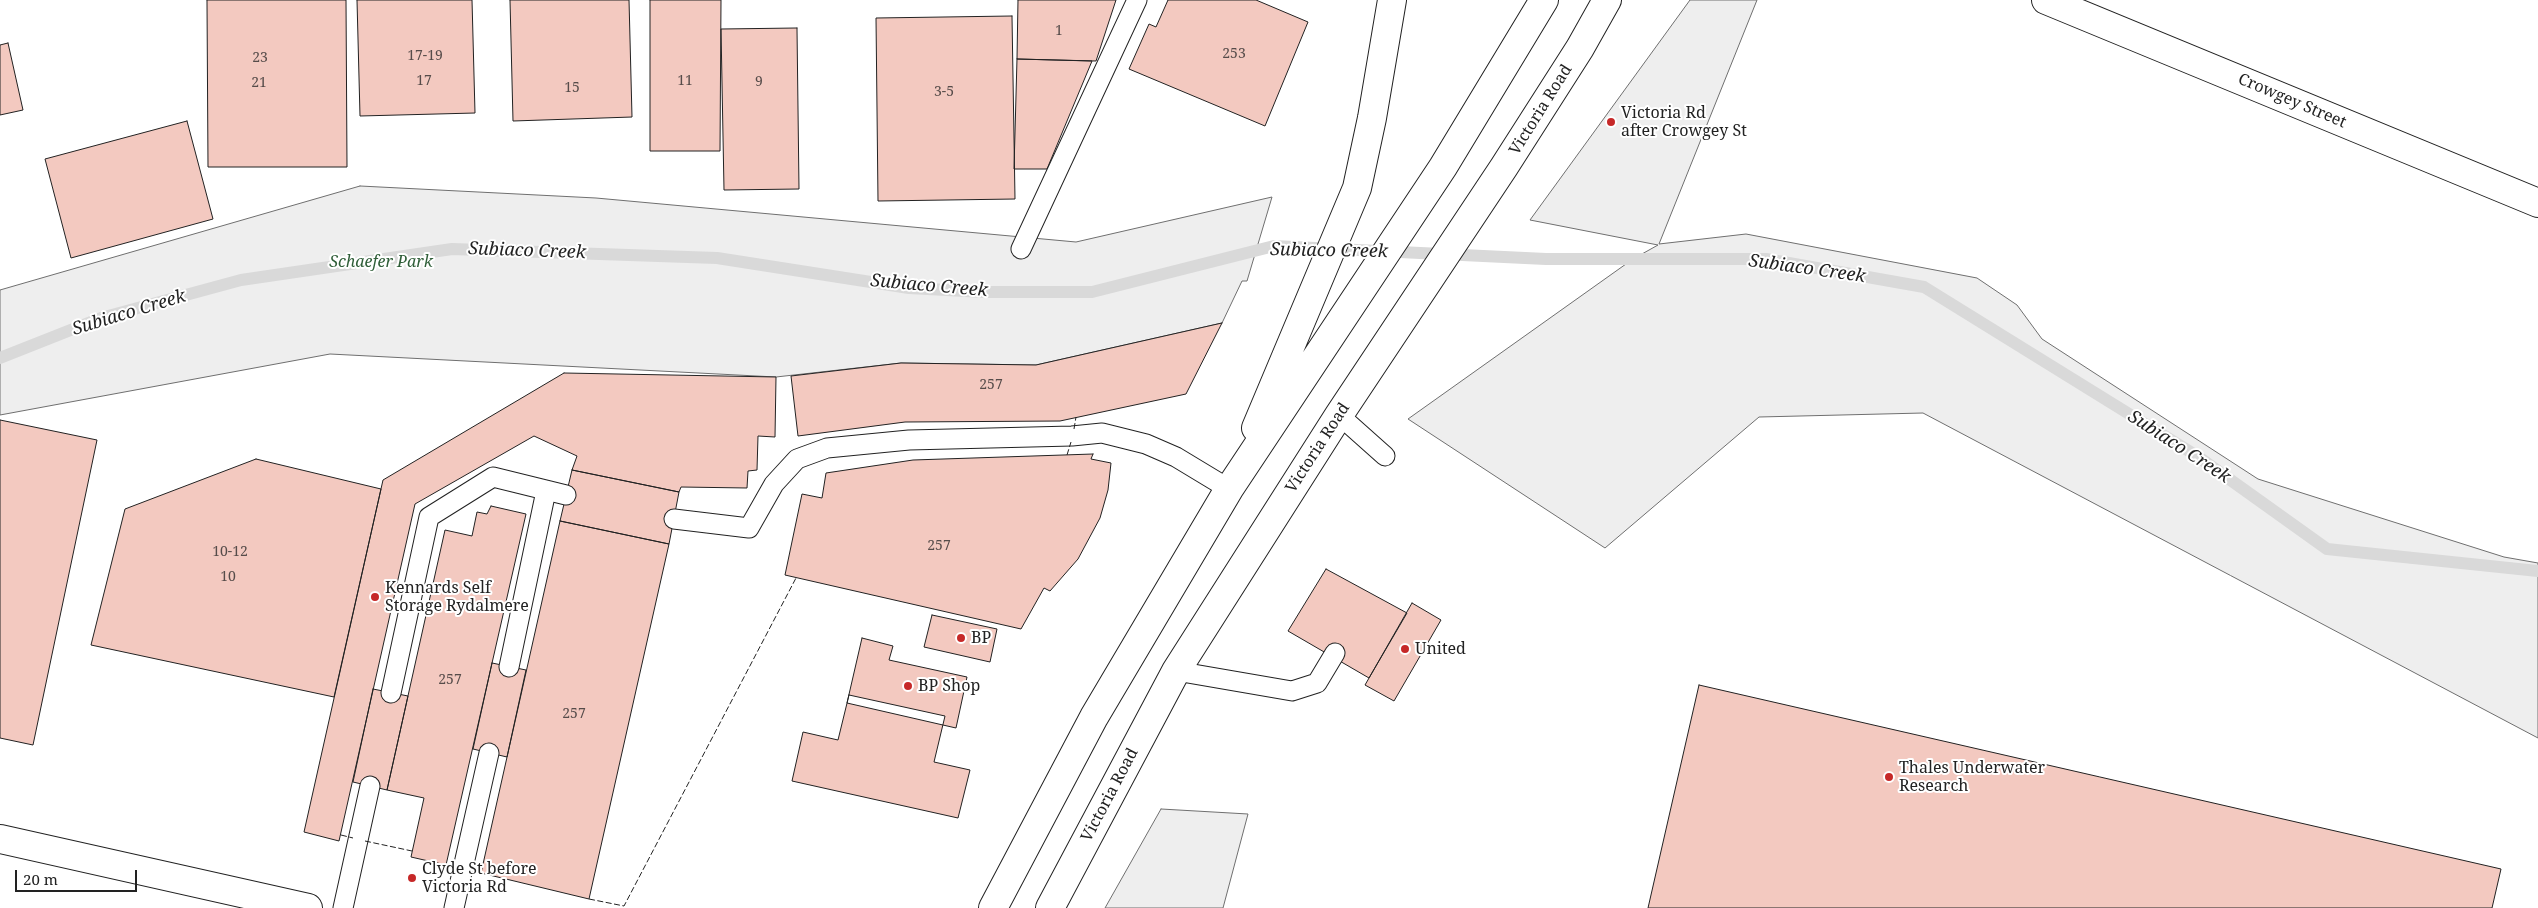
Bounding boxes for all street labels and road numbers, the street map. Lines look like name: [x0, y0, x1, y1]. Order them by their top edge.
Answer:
street label: Victoria Road: [1506, 61, 1576, 159]
street label: Crowgey Street: [2235, 70, 2349, 132]
street label: Victoria Road: [1282, 400, 1354, 496]
street label: Victoria Road: [1077, 745, 1143, 845]

